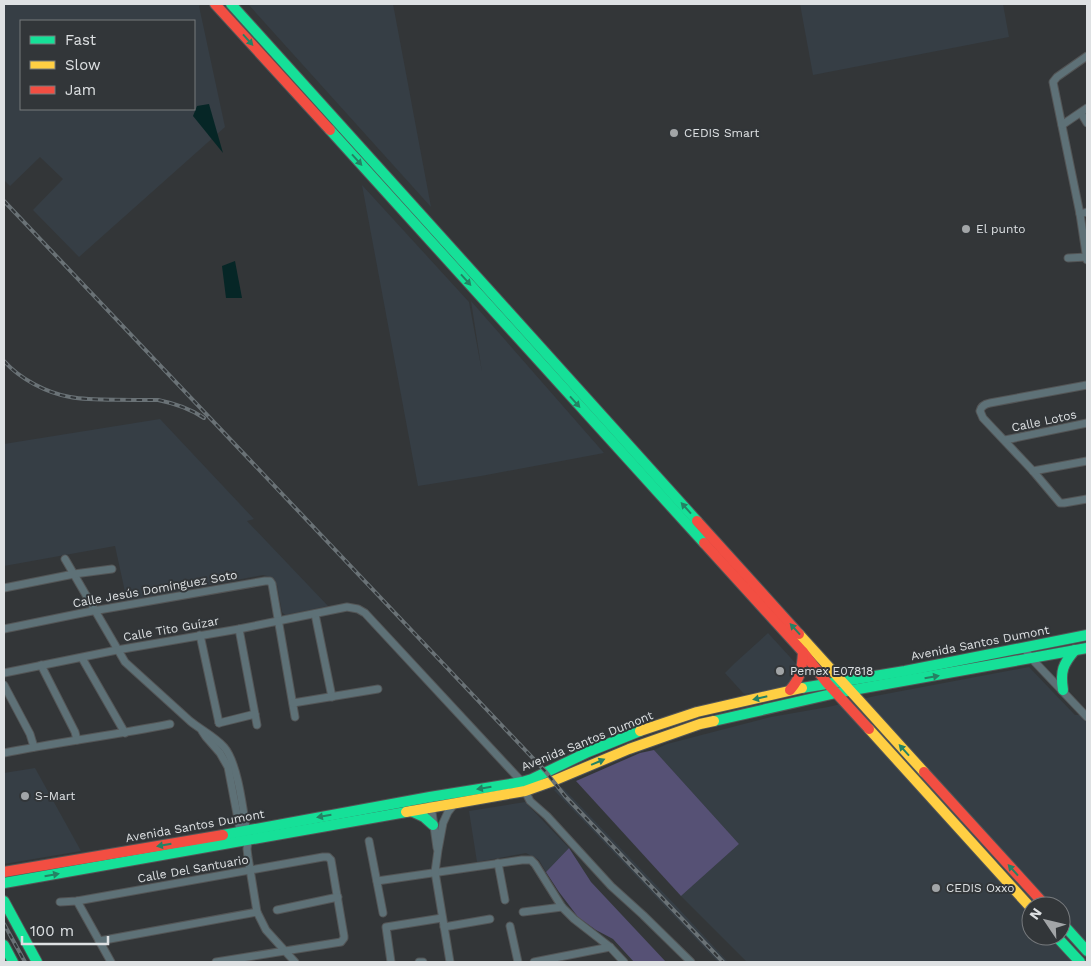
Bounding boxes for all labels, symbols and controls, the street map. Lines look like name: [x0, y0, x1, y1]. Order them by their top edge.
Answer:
legend: [20, 20, 195, 110]
text: Fast: [65, 31, 97, 49]
one-way arrow: [242, 33, 254, 45]
text: Slow: [65, 56, 101, 74]
text: Jam: [65, 81, 96, 99]
place label: CEDIS Smart: [684, 126, 759, 140]
marker: CEDIS Smart: [668, 127, 680, 139]
one-way arrow: [351, 153, 363, 165]
place label: El punto: [976, 222, 1026, 236]
marker: El punto: [960, 223, 972, 235]
one-way arrow: [460, 274, 472, 286]
one-way arrow: [569, 395, 580, 408]
street label: Calle Lotos: [1010, 407, 1078, 435]
one-way arrow: [681, 502, 692, 515]
street label: Calle Jesús Domínguez Soto: [72, 568, 238, 610]
street label: Calle Tito Guízar: [122, 614, 220, 644]
street label: Avenida Santos Dumont: [910, 623, 1050, 663]
one-way arrow: [789, 624, 801, 636]
place label: Pemex E07818: [790, 664, 873, 678]
marker: Pemex E07818: [774, 665, 786, 677]
one-way arrow: [924, 672, 940, 680]
one-way arrow: [753, 694, 768, 702]
street label: Avenida Santos Dumont: [519, 708, 655, 774]
one-way arrow: [898, 744, 910, 756]
one-way arrow: [591, 758, 605, 766]
one-way arrow: [475, 784, 491, 792]
place label: S-Mart: [35, 789, 75, 803]
marker: S-Mart: [19, 790, 31, 802]
street label: Avenida Santos Dumont: [124, 807, 266, 845]
one-way arrow: [315, 813, 331, 821]
one-way arrow: [155, 841, 171, 849]
street label: Calle Del Santuario: [136, 852, 250, 886]
one-way arrow: [1007, 864, 1019, 876]
one-way arrow: [44, 870, 60, 878]
place label: CEDIS Oxxo: [946, 881, 1014, 895]
marker: CEDIS Oxxo: [930, 882, 942, 894]
north arrow: [1021, 896, 1071, 946]
text: N: [1026, 905, 1045, 922]
scale bar: [22, 914, 109, 946]
text: 100 m: [30, 922, 74, 940]

